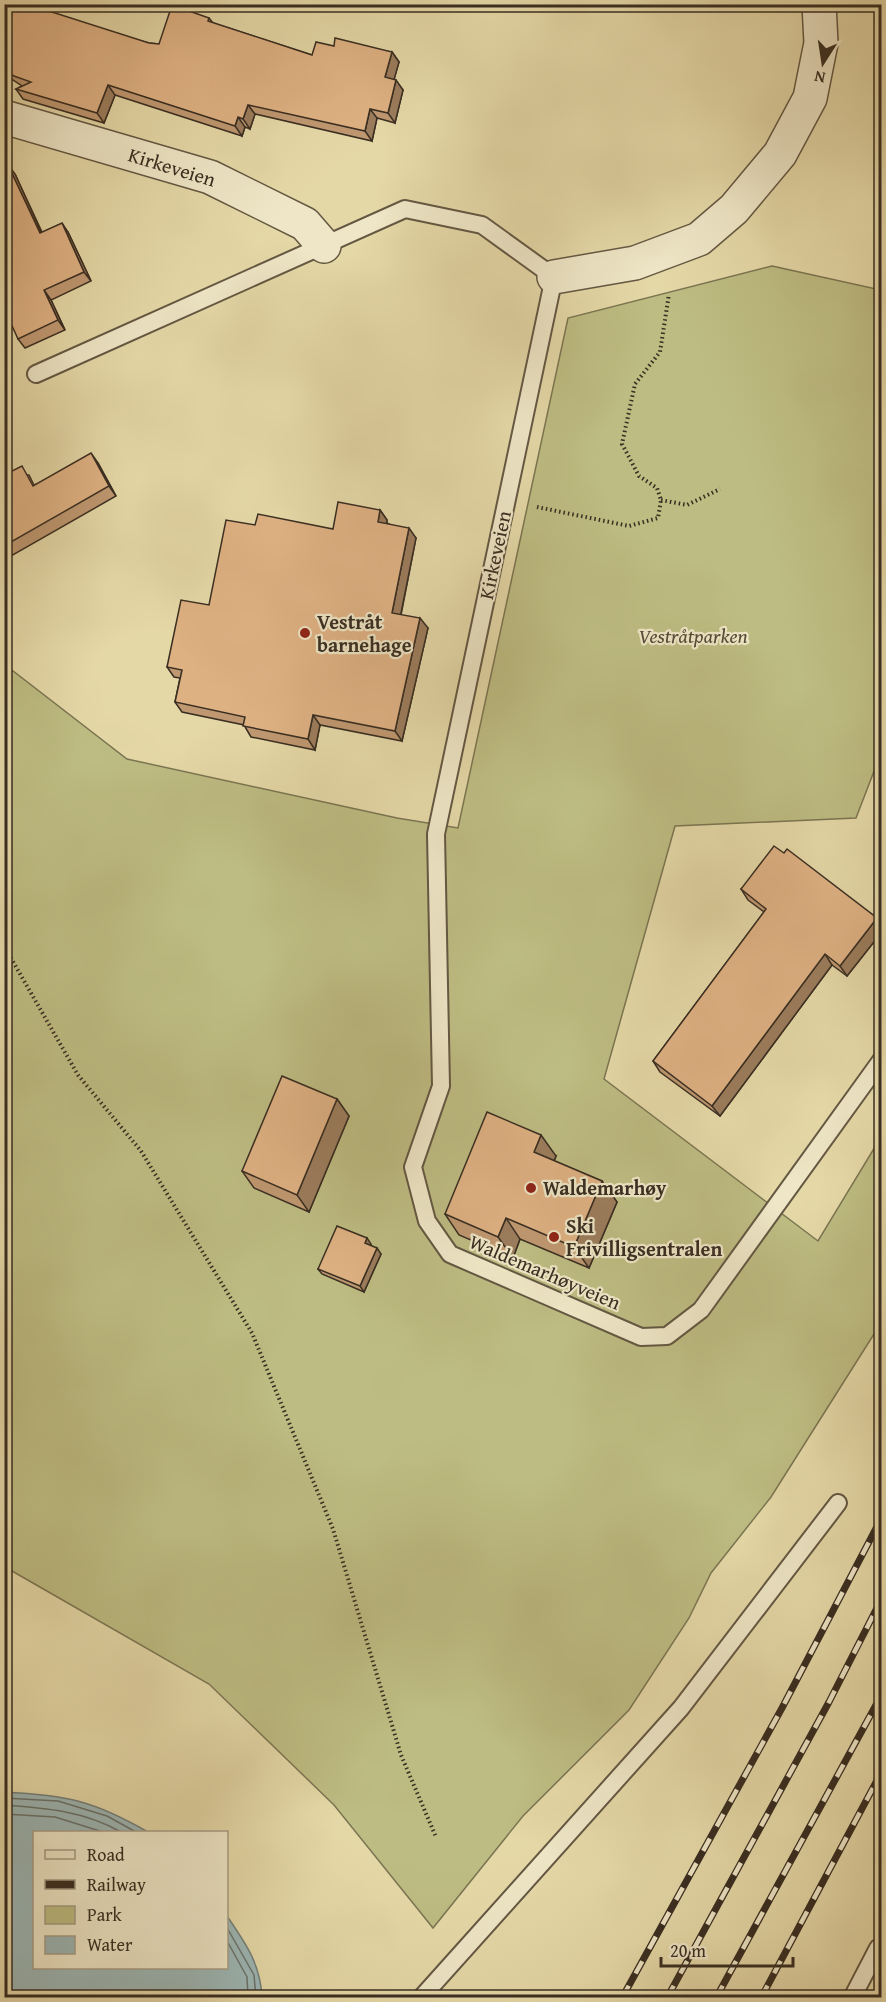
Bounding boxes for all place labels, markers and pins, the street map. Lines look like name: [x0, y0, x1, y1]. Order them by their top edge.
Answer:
place label: Vestråt barnehage: [317, 607, 412, 659]
marker: Vestråt barnehage: [298, 626, 312, 640]
place label: Waldemarhøy: [543, 1173, 667, 1202]
marker: Waldemarhøy: [524, 1181, 538, 1195]
place label: Ski Frivilligsentralen: [566, 1211, 722, 1263]
marker: Ski Frivilligsentralen: [547, 1230, 561, 1244]

